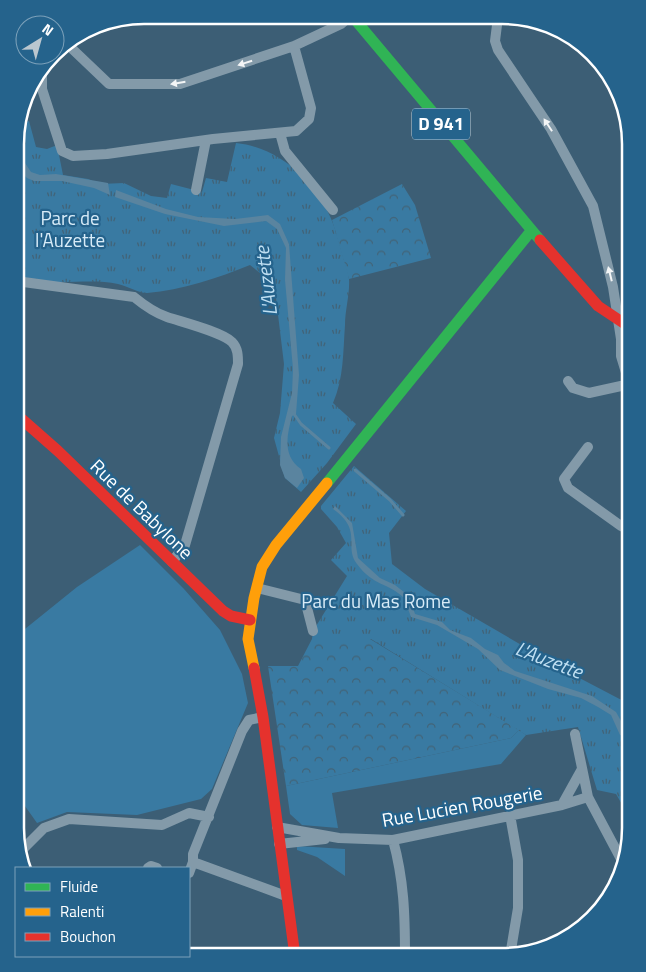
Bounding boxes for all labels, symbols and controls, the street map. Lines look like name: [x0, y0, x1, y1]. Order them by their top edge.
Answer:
north arrow: [15, 15, 65, 65]
text: N: [38, 18, 58, 41]
one-way arrow: [237, 59, 252, 67]
one-way arrow: [170, 79, 186, 87]
road number: D 941: [412, 108, 470, 140]
one-way arrow: [543, 118, 553, 131]
park label: Parc de l'Auzette: [35, 203, 105, 254]
water label: L'Auzette: [246, 243, 285, 318]
one-way arrow: [606, 266, 614, 281]
street label: Rue de Babylone: [84, 452, 201, 566]
park label: Parc du Mas Rome: [301, 586, 451, 615]
water label: L'Auzette: [511, 633, 589, 687]
street label: Rue Lucien Rougerie: [379, 777, 544, 834]
legend: [15, 867, 190, 957]
text: Fluide: [60, 875, 98, 898]
text: Ralenti: [60, 900, 104, 923]
text: Bouchon: [60, 925, 116, 948]

